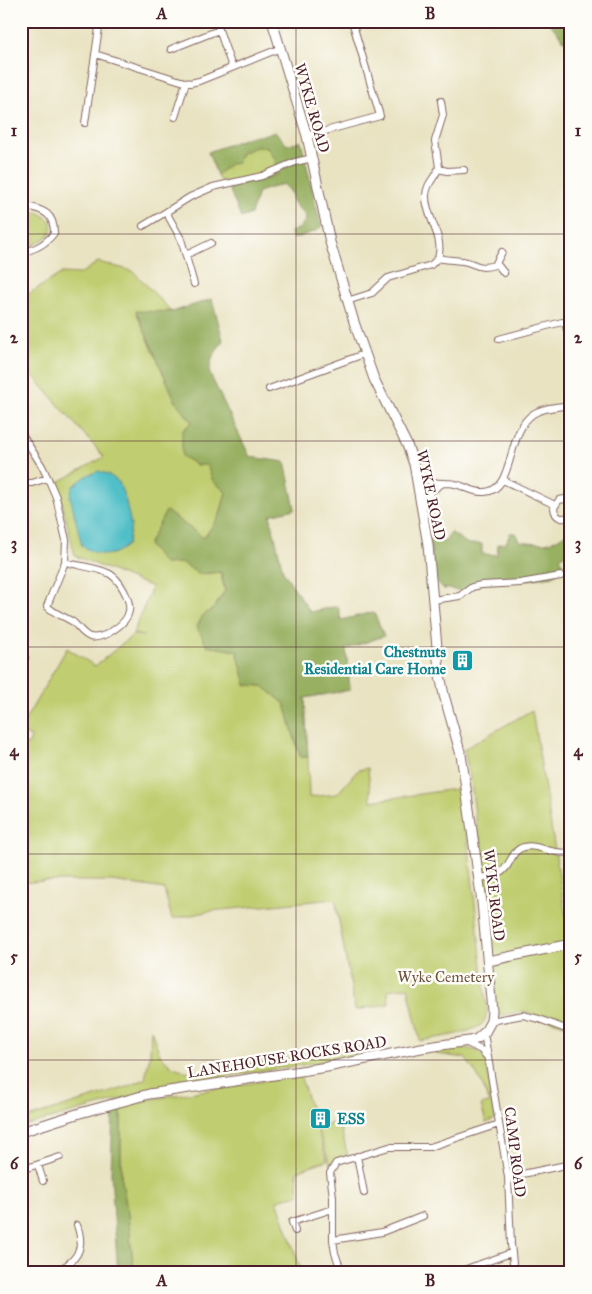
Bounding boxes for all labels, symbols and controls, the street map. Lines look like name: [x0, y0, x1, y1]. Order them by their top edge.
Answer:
text: A: [156, 4, 168, 23]
text: B: [425, 4, 435, 23]
street label: WYKE ROAD: [291, 61, 333, 155]
text: 1: [11, 121, 18, 140]
text: 1: [575, 121, 582, 140]
text: 2: [10, 328, 19, 347]
text: 2: [574, 328, 583, 347]
street label: WYKE ROAD: [413, 448, 449, 542]
text: 3: [11, 534, 17, 554]
text: 3: [575, 534, 581, 554]
place label: Chestnuts Residential Care Home: [304, 643, 447, 678]
building icon: Chestnuts Residential Care Home: [450, 649, 474, 673]
text: 4: [10, 741, 20, 761]
text: 4: [574, 741, 584, 761]
street label: WYKE ROAD: [479, 848, 509, 942]
text: 5: [10, 947, 18, 966]
text: 5: [574, 947, 582, 966]
park label: Wyke Cemetery: [398, 968, 495, 986]
street label: LANEHOUSE ROCKS ROAD: [186, 1032, 388, 1082]
street label: CAMP ROAD: [501, 1106, 529, 1198]
building icon: ESS: [309, 1107, 333, 1131]
place label: ESS: [337, 1110, 365, 1128]
text: 6: [10, 1154, 19, 1173]
text: 6: [574, 1154, 583, 1173]
text: A: [156, 1271, 168, 1290]
text: B: [425, 1271, 435, 1290]

